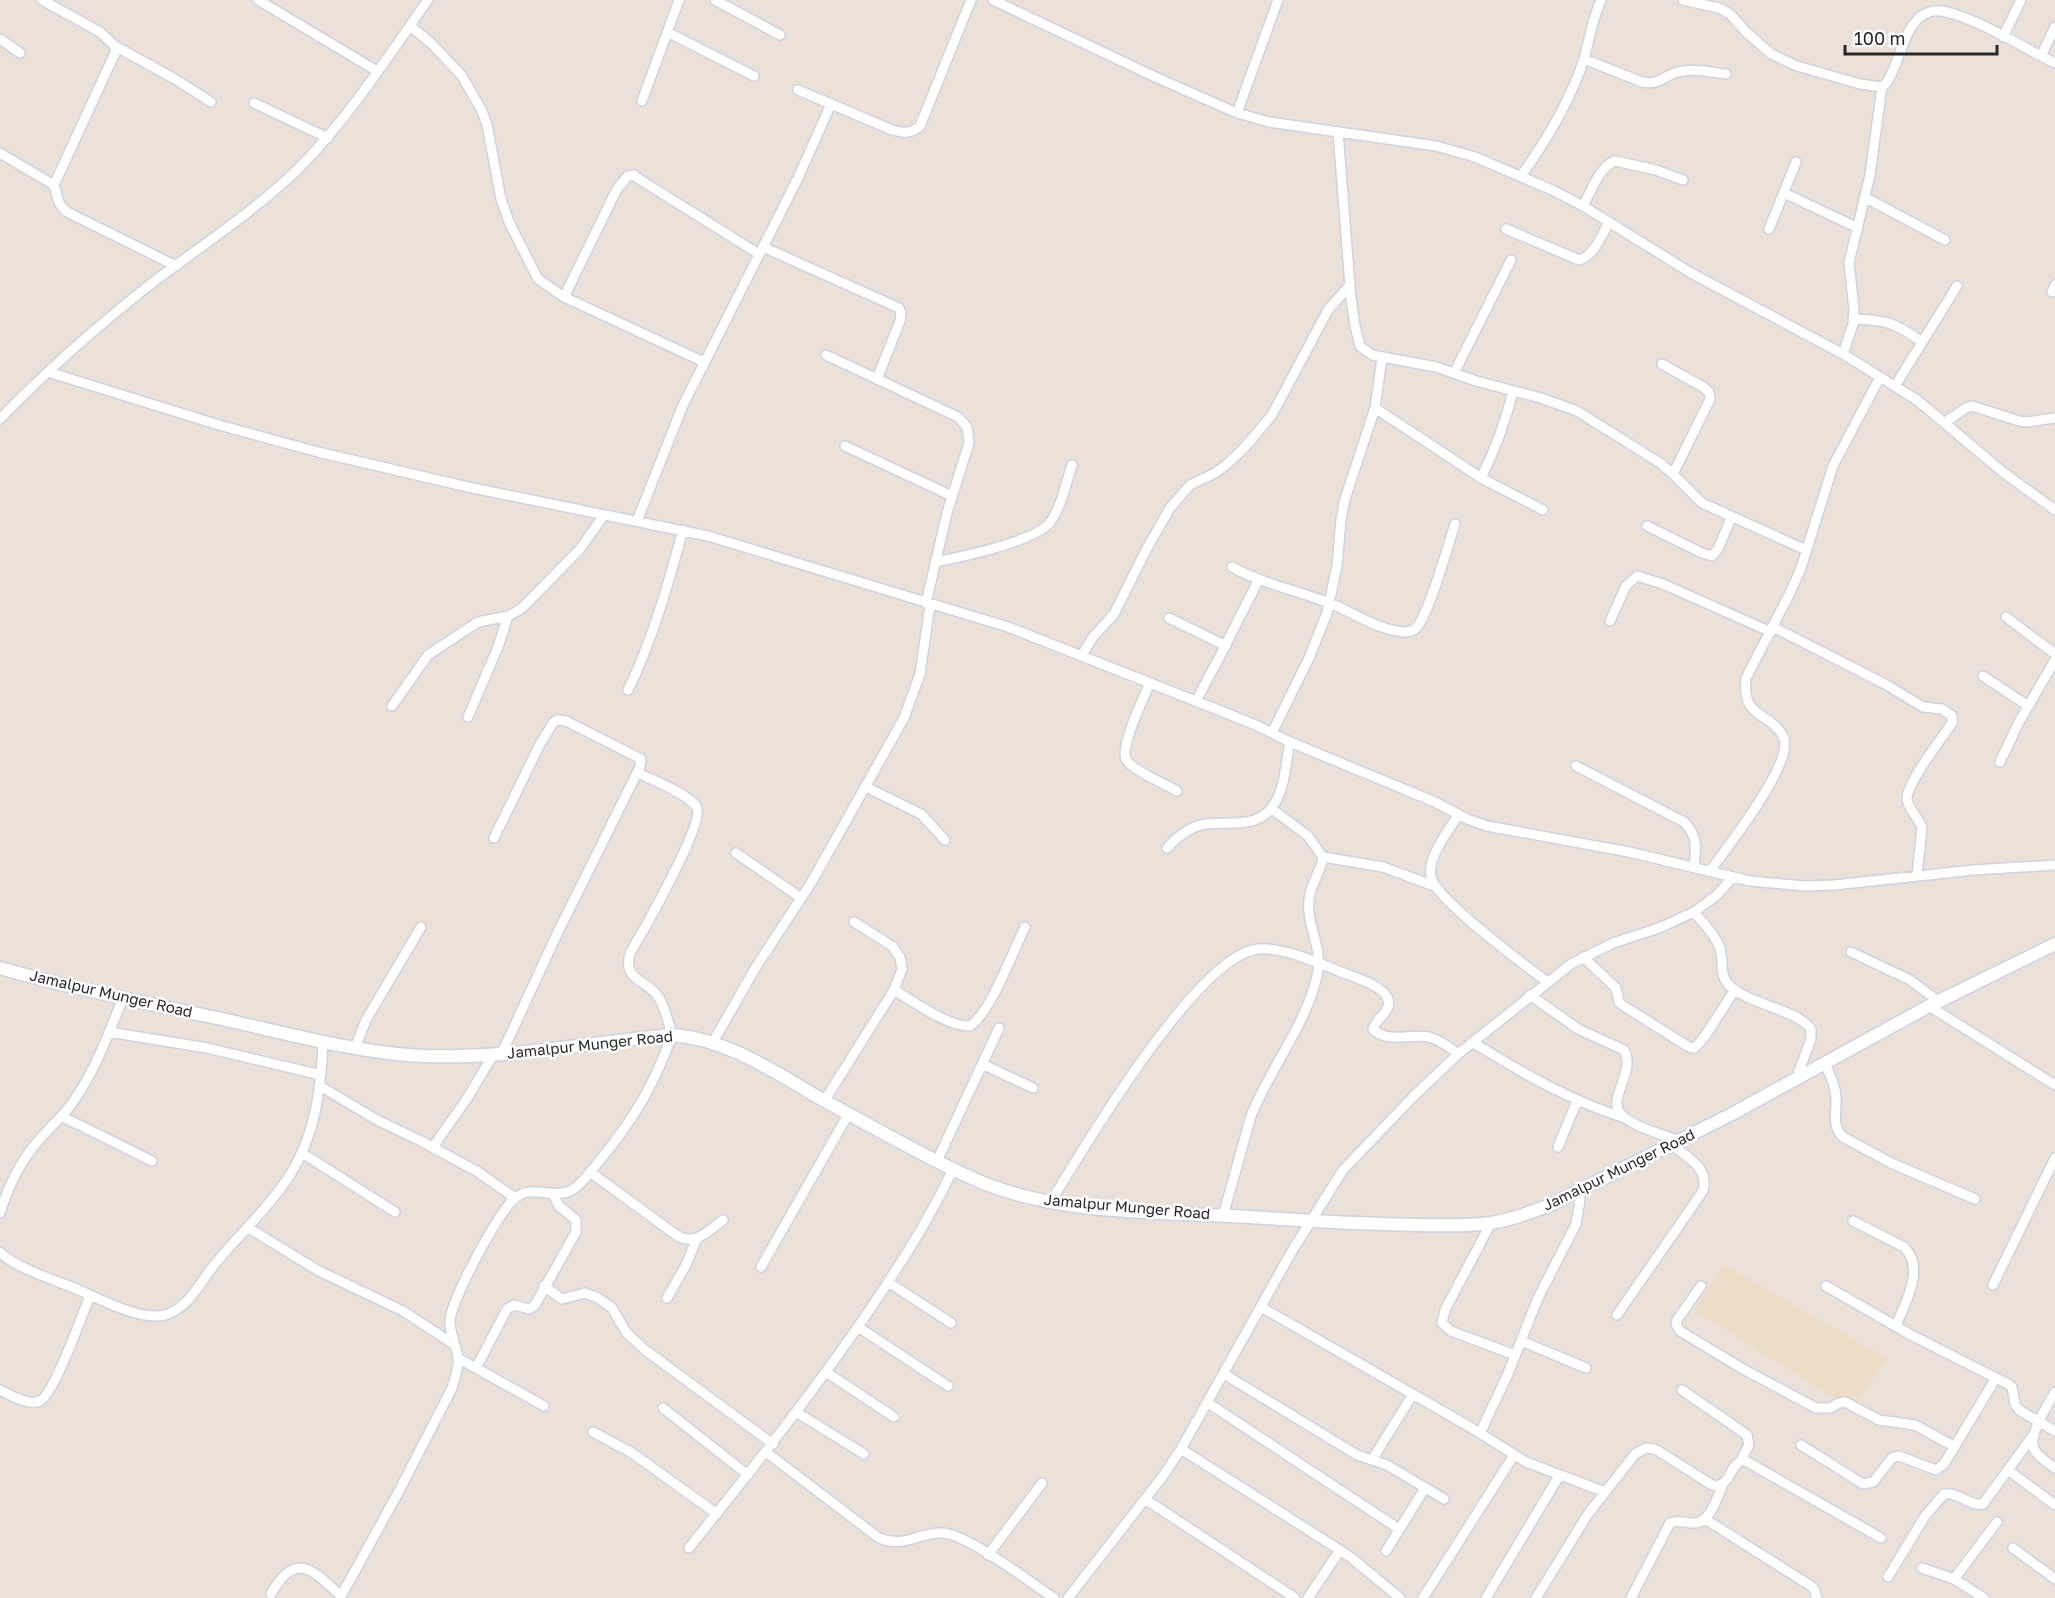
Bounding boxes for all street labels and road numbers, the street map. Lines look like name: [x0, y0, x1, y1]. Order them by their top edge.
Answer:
street label: Jamalpur Munger Road: [28, 966, 194, 1021]
street label: Jamalpur Munger Road: [506, 1026, 674, 1062]
street label: Jamalpur Munger Road: [1540, 1124, 1697, 1214]
street label: Jamalpur Munger Road: [1043, 1190, 1211, 1222]

